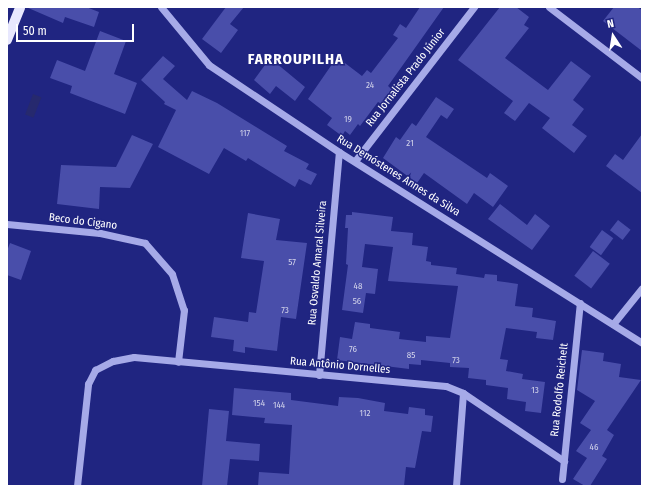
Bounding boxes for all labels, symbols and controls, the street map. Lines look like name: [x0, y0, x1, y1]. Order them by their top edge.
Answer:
scale bar: [18, 16, 136, 42]
north arrow: [593, 16, 633, 56]
text: N: [606, 17, 615, 31]
text: 50 m: [23, 24, 47, 38]
street label: Rua Jornalista Prado Júnior: [364, 26, 448, 130]
district label: FARROUPILHA: [248, 51, 344, 69]
house number: 24: [366, 80, 374, 90]
house number: 19: [344, 114, 352, 124]
house number: 117: [240, 128, 250, 138]
street label: Rua Demóstenes Annes da Silva: [334, 133, 462, 219]
house number: 21: [406, 138, 414, 148]
street label: Rua Osvaldo Amaral Silveira: [306, 200, 330, 326]
street label: Beco do Cigano: [48, 211, 118, 233]
house number: 57: [288, 257, 296, 267]
house number: 48: [354, 281, 362, 291]
house number: 56: [353, 296, 361, 306]
house number: 73: [281, 305, 289, 315]
street label: Rua Rodolfo Reichelt: [549, 343, 571, 437]
house number: 76: [349, 344, 357, 354]
house number: 85: [407, 350, 415, 360]
street label: Rua Antônio Dornelles: [289, 355, 391, 377]
house number: 73: [452, 355, 460, 365]
house number: 13: [531, 385, 539, 395]
house number: 154: [253, 398, 265, 408]
house number: 144: [273, 400, 285, 410]
house number: 112: [360, 408, 370, 418]
house number: 46: [590, 442, 598, 452]

